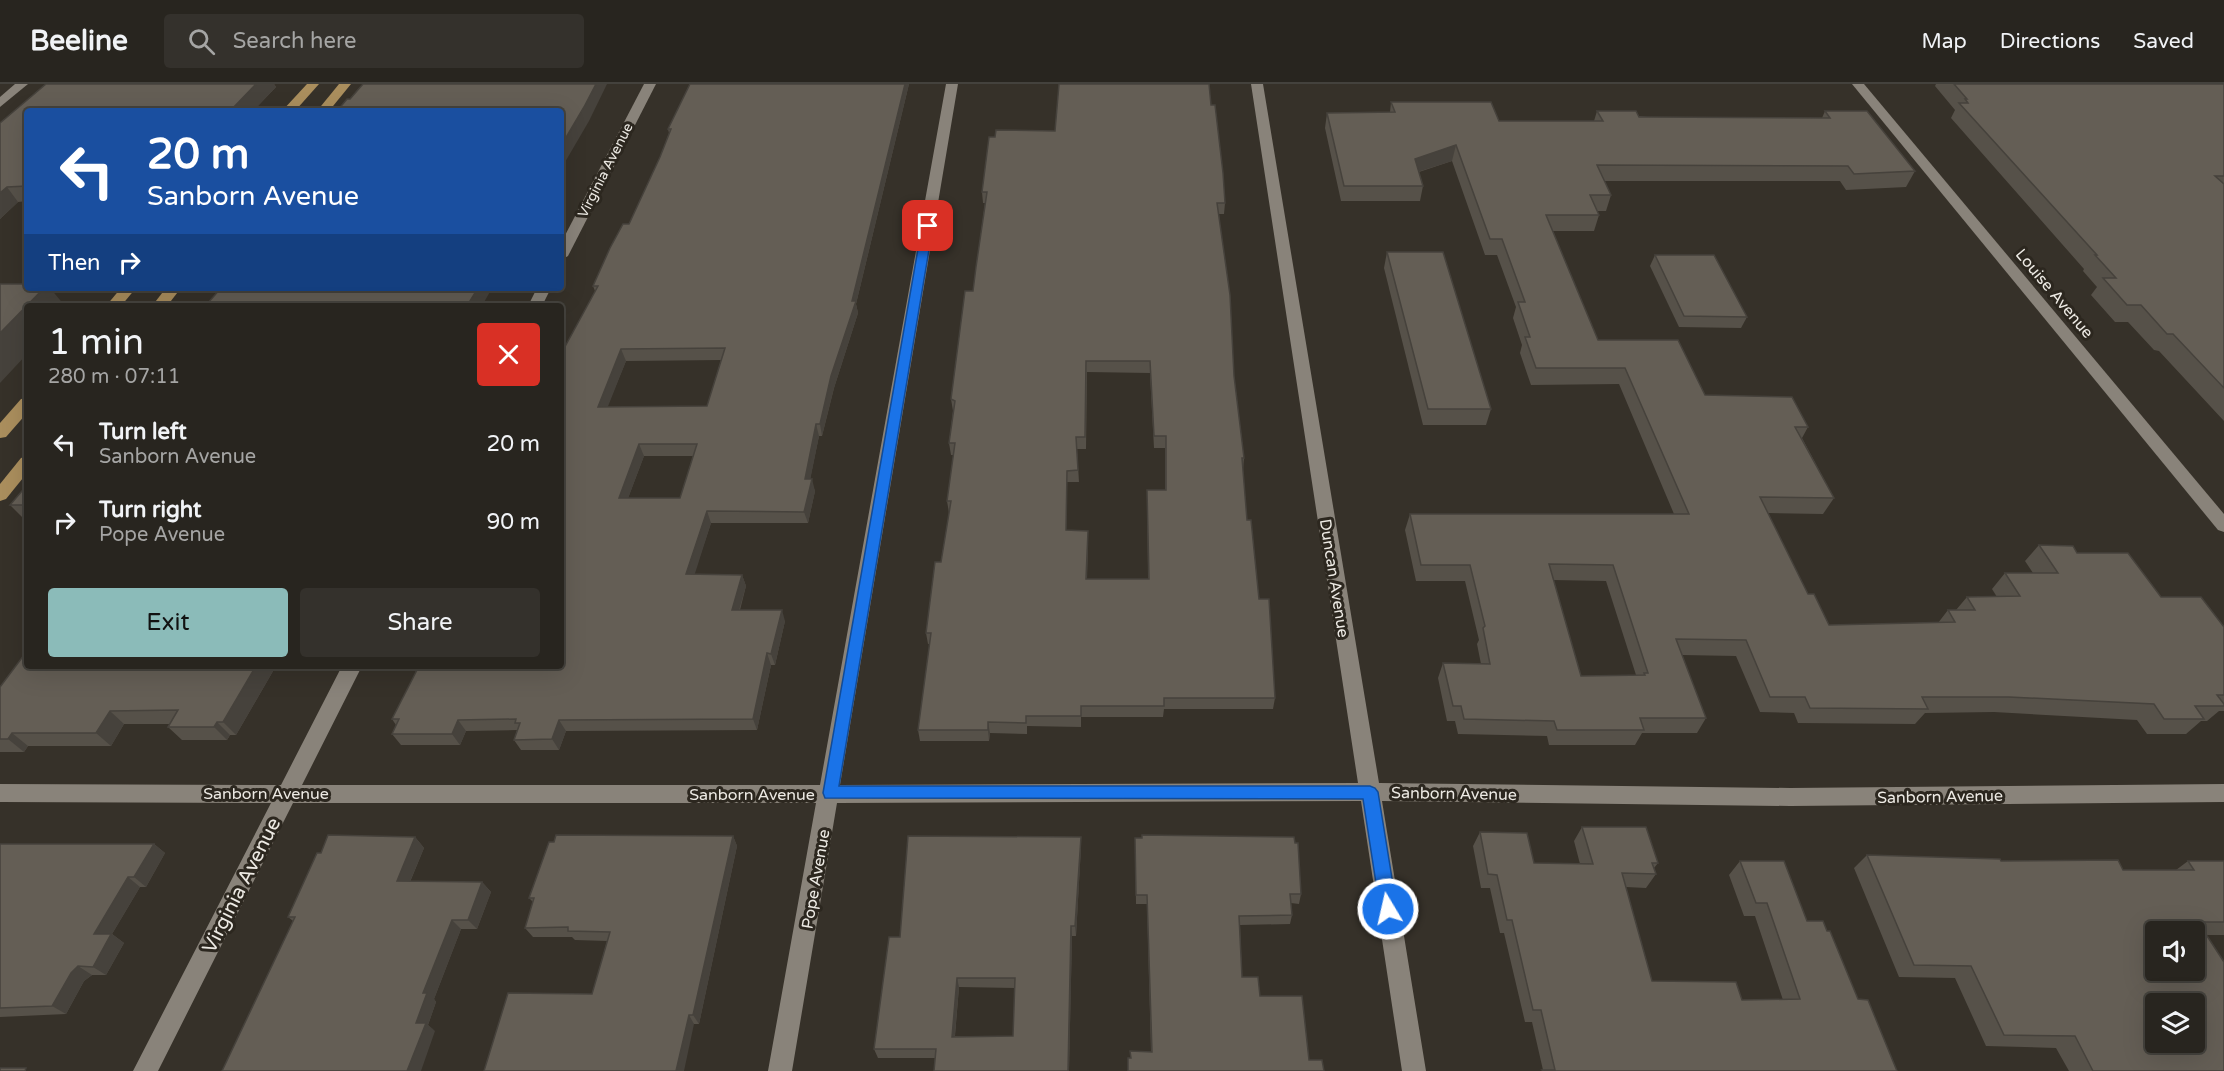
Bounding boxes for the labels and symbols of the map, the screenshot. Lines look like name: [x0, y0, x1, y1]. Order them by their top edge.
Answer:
street label: Virginia Avenue: [574, 120, 637, 220]
pin: [902, 200, 953, 251]
street label: Louise Avenue: [2011, 245, 2098, 343]
street label: Duncan Avenue: [1315, 517, 1353, 639]
street label: Sanborn Avenue: [1391, 783, 1517, 805]
street label: Sanborn Avenue: [203, 784, 329, 804]
street label: Sanborn Avenue: [689, 785, 815, 805]
street label: Sanborn Avenue: [1877, 786, 2003, 808]
street label: Virginia Avenue: [197, 814, 286, 957]
street label: Pope Avenue: [797, 828, 835, 931]
position arrow: [1356, 877, 1420, 941]

